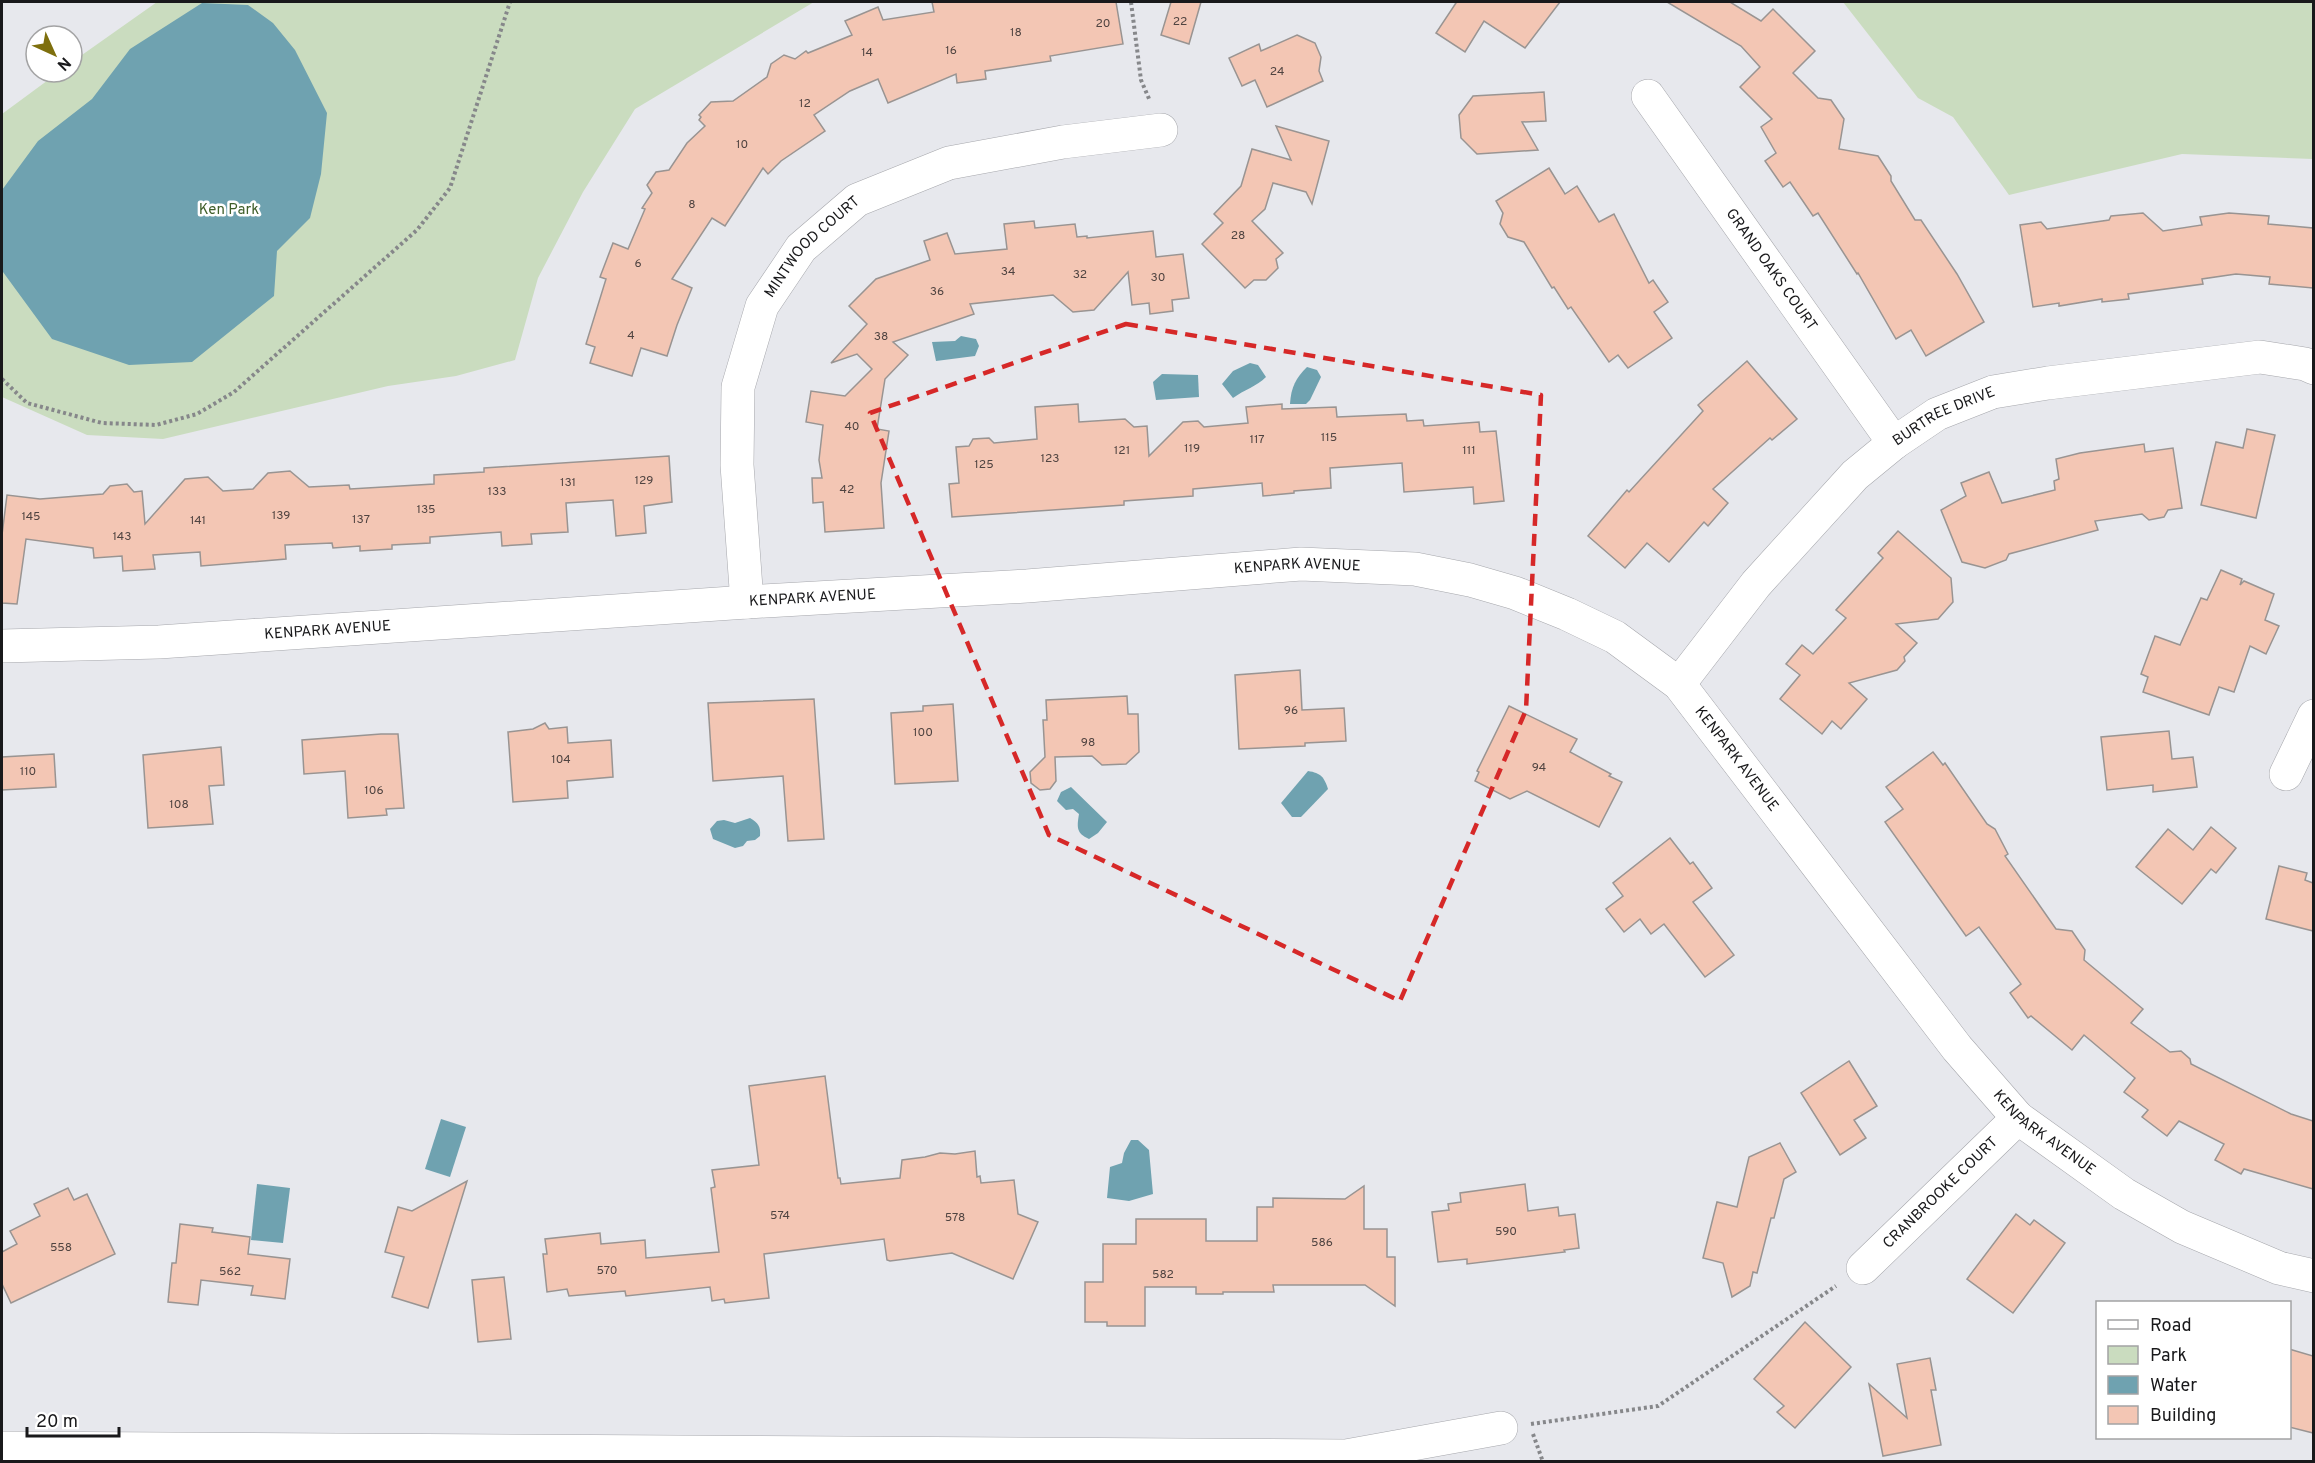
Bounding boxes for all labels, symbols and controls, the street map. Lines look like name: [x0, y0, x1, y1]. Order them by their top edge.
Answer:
house number: 22: [1173, 14, 1187, 30]
house number: 20: [1095, 16, 1111, 32]
north arrow: [24, 24, 84, 84]
house number: 18: [1010, 25, 1022, 41]
house number: 16: [945, 43, 957, 59]
house number: 14: [861, 45, 873, 61]
text: N: [52, 52, 74, 74]
house number: 24: [1270, 64, 1284, 80]
house number: 12: [799, 96, 811, 112]
house number: 10: [736, 137, 748, 153]
street label: MINTWOOD COURT: [761, 192, 864, 302]
house number: 8: [688, 197, 696, 213]
park label: Ken Park: [199, 201, 259, 220]
street label: GRAND OAKS COURT: [1721, 205, 1821, 335]
house number: 28: [1231, 228, 1245, 244]
house number: 6: [634, 256, 642, 272]
house number: 34: [1001, 264, 1015, 280]
house number: 32: [1073, 267, 1087, 283]
house number: 30: [1151, 270, 1165, 286]
house number: 36: [930, 284, 944, 300]
house number: 4: [627, 328, 635, 344]
house number: 38: [874, 329, 888, 345]
street label: BURTREE DRIVE: [1889, 383, 1998, 450]
house number: 40: [844, 419, 860, 435]
house number: 115: [1321, 430, 1337, 446]
house number: 117: [1249, 432, 1265, 448]
house number: 119: [1184, 441, 1200, 457]
house number: 121: [1114, 443, 1130, 459]
house number: 111: [1462, 443, 1476, 459]
house number: 123: [1040, 451, 1060, 467]
house number: 125: [974, 457, 994, 473]
house number: 129: [635, 473, 653, 489]
house number: 131: [560, 475, 576, 491]
house number: 42: [840, 482, 854, 498]
house number: 133: [488, 484, 506, 500]
house number: 135: [416, 502, 436, 518]
house number: 139: [272, 508, 290, 524]
house number: 145: [21, 509, 41, 525]
house number: 137: [352, 512, 370, 528]
house number: 141: [190, 513, 206, 529]
house number: 143: [113, 529, 131, 545]
street label: KENPARK AVENUE: [1233, 554, 1361, 579]
street label: KENPARK AVENUE: [748, 585, 876, 611]
street label: KENPARK AVENUE: [263, 617, 392, 644]
house number: 96: [1284, 703, 1298, 719]
street label: KENPARK AVENUE: [1690, 703, 1782, 815]
house number: 100: [913, 725, 933, 741]
house number: 98: [1081, 735, 1095, 751]
house number: 104: [551, 752, 571, 768]
house number: 94: [1532, 760, 1546, 776]
house number: 110: [20, 764, 36, 780]
house number: 106: [364, 783, 384, 799]
house number: 108: [169, 797, 189, 813]
street label: KENPARK AVENUE: [1989, 1086, 2099, 1180]
street label: CRANBROOKE COURT: [1879, 1133, 2002, 1253]
house number: 574: [770, 1208, 790, 1224]
house number: 578: [945, 1210, 965, 1226]
house number: 590: [1495, 1224, 1517, 1240]
house number: 586: [1311, 1235, 1333, 1251]
house number: 558: [50, 1240, 72, 1256]
house number: 570: [597, 1263, 617, 1279]
house number: 562: [219, 1264, 241, 1280]
house number: 582: [1152, 1267, 1174, 1283]
legend: [2096, 1301, 2291, 1439]
text: Road: [2150, 1315, 2192, 1338]
text: Park: [2150, 1345, 2187, 1368]
text: Water: [2150, 1375, 2197, 1398]
scale bar: [27, 1400, 118, 1438]
text: Building: [2150, 1405, 2216, 1428]
text: 20 m: [36, 1411, 78, 1434]

